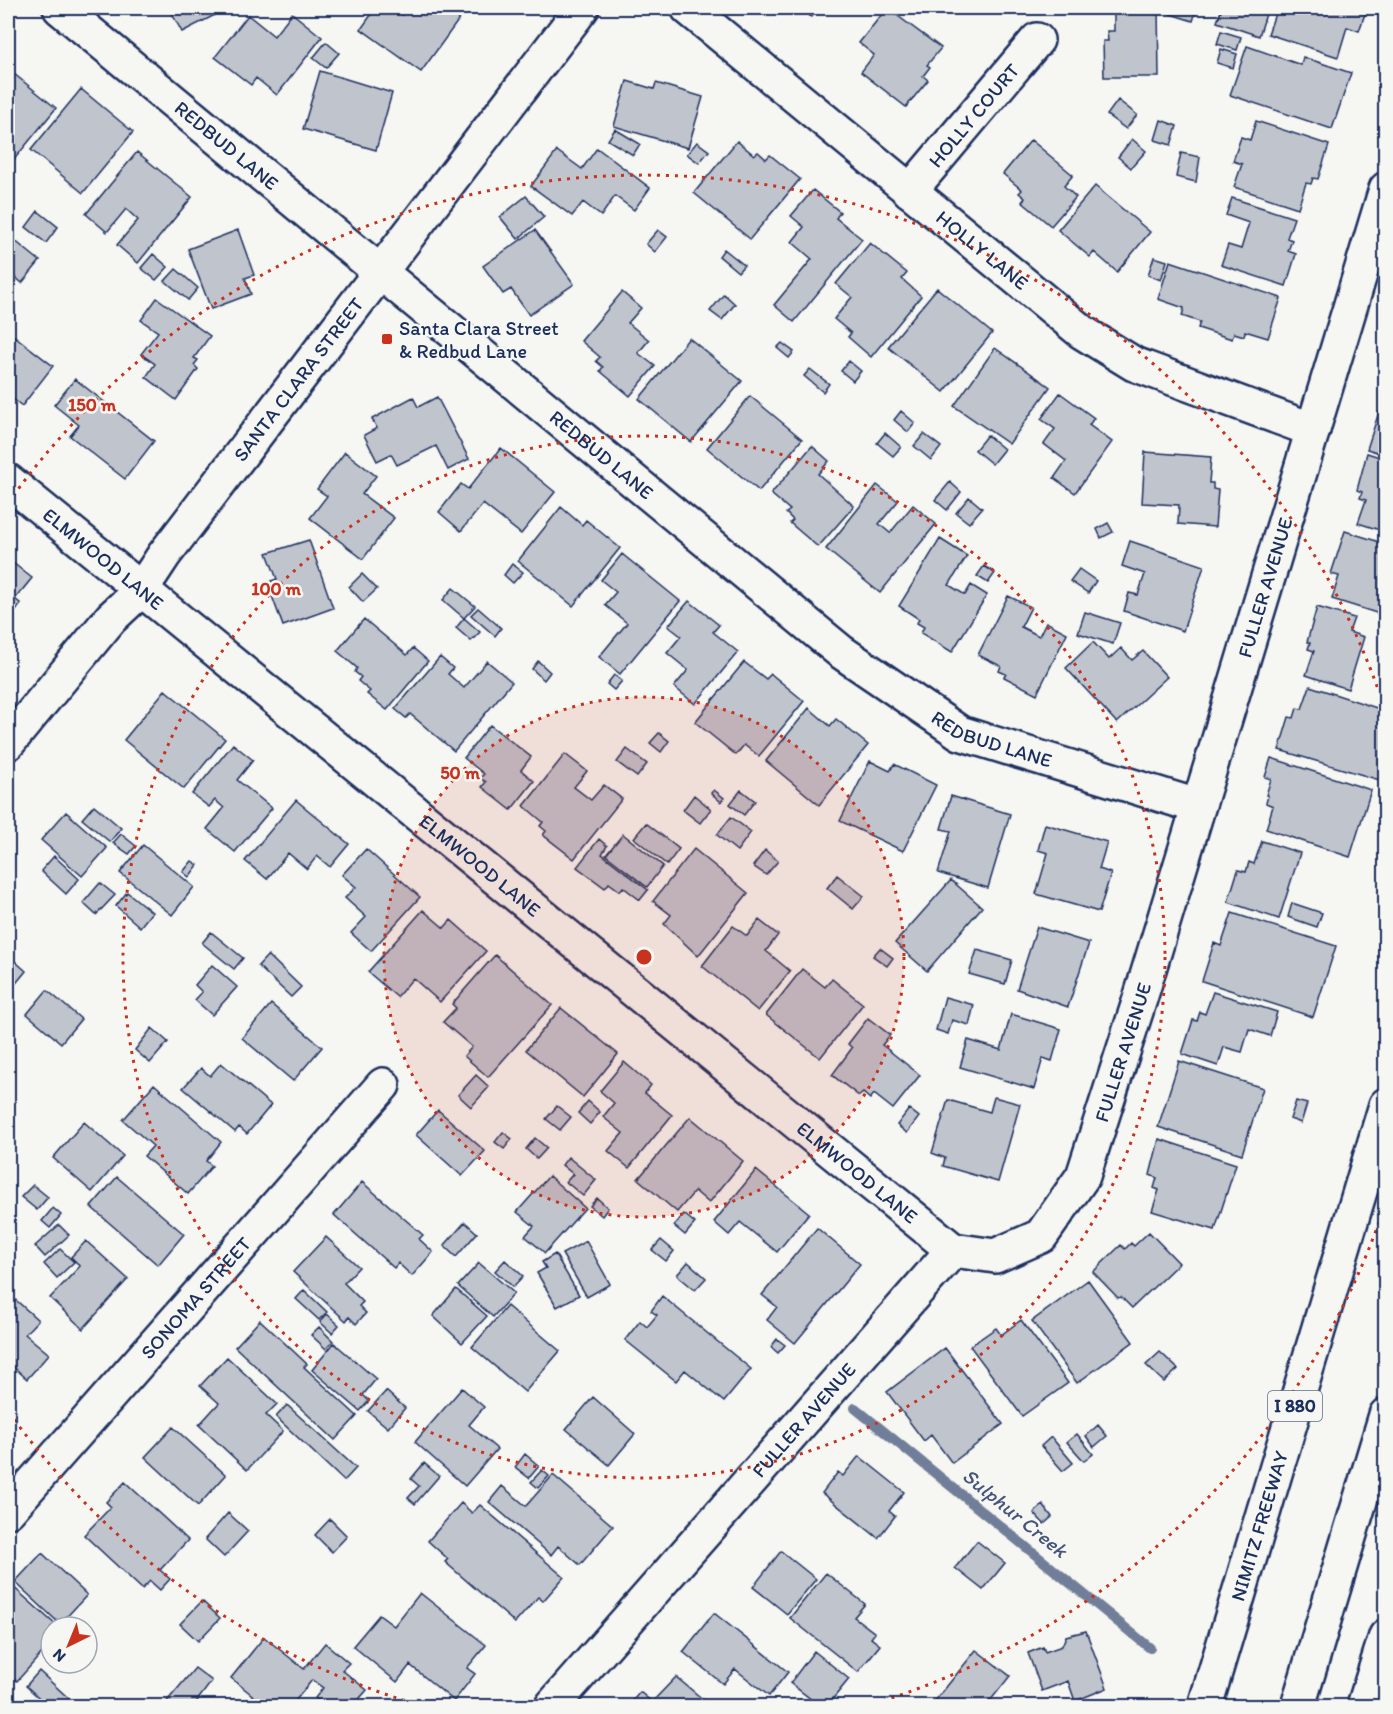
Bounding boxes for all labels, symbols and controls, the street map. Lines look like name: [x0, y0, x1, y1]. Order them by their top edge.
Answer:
street label: HOLLY COURT: [923, 58, 1024, 172]
street label: REDBUD LANE: [170, 96, 283, 195]
street label: HOLLY LANE: [931, 205, 1033, 295]
street label: SANTA CLARA STREET: [228, 293, 368, 466]
place label: Santa Clara Street & Redbud Lane: [399, 316, 559, 363]
marker: Santa Clara Street & Redbud Lane: [380, 332, 394, 346]
text: 150 m: [68, 394, 117, 416]
street label: REDBUD LANE: [545, 405, 658, 504]
street label: ELMWOOD LANE: [38, 502, 169, 615]
street label: FULLER AVENUE: [1232, 515, 1298, 660]
text: 100 m: [251, 578, 302, 600]
street label: REDBUD LANE: [927, 705, 1055, 773]
text: 50 m: [440, 762, 481, 784]
street label: ELMWOOD LANE: [415, 809, 546, 922]
centre of rings: [634, 947, 654, 967]
street label: FULLER AVENUE: [1089, 980, 1156, 1125]
street label: ELMWOOD LANE: [792, 1116, 923, 1228]
street label: SONOMA STREET: [135, 1232, 256, 1364]
street label: FULLER AVENUE: [747, 1358, 861, 1482]
road number: I 880: [1268, 1391, 1322, 1421]
street label: NIMITZ FREEWAY: [1225, 1447, 1293, 1604]
water label: Sulphur Creek: [958, 1463, 1074, 1563]
north arrow: [39, 1615, 99, 1675]
text: N: [49, 1645, 70, 1666]

